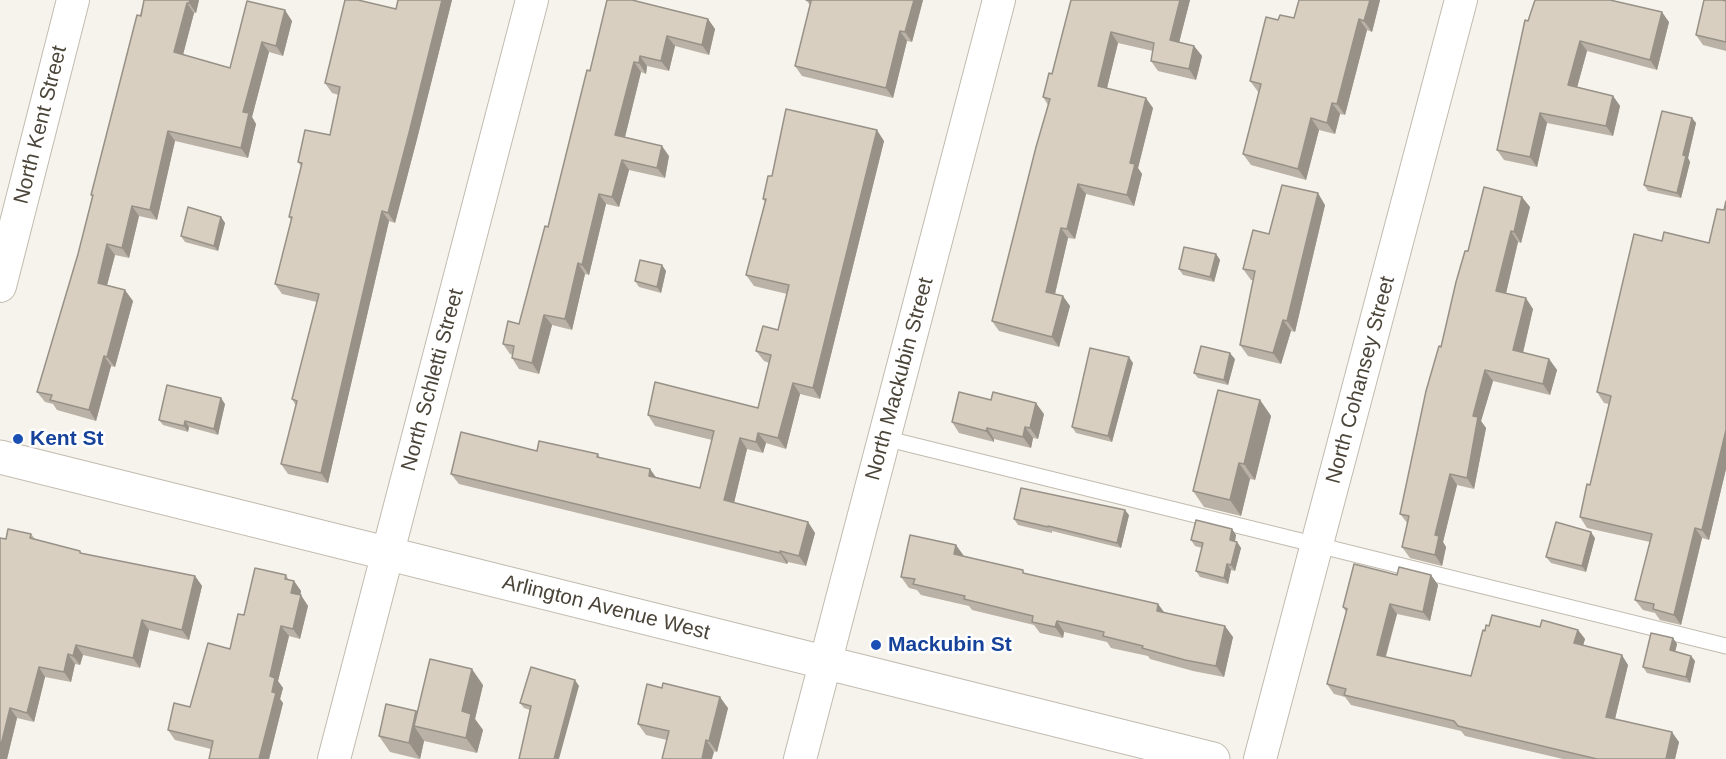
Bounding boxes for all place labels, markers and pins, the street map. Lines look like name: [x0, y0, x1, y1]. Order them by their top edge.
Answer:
place label: Kent St: [30, 426, 104, 452]
marker: Kent St: [11, 432, 25, 446]
place label: Mackubin St: [888, 632, 1012, 658]
marker: Mackubin St: [869, 638, 883, 652]

